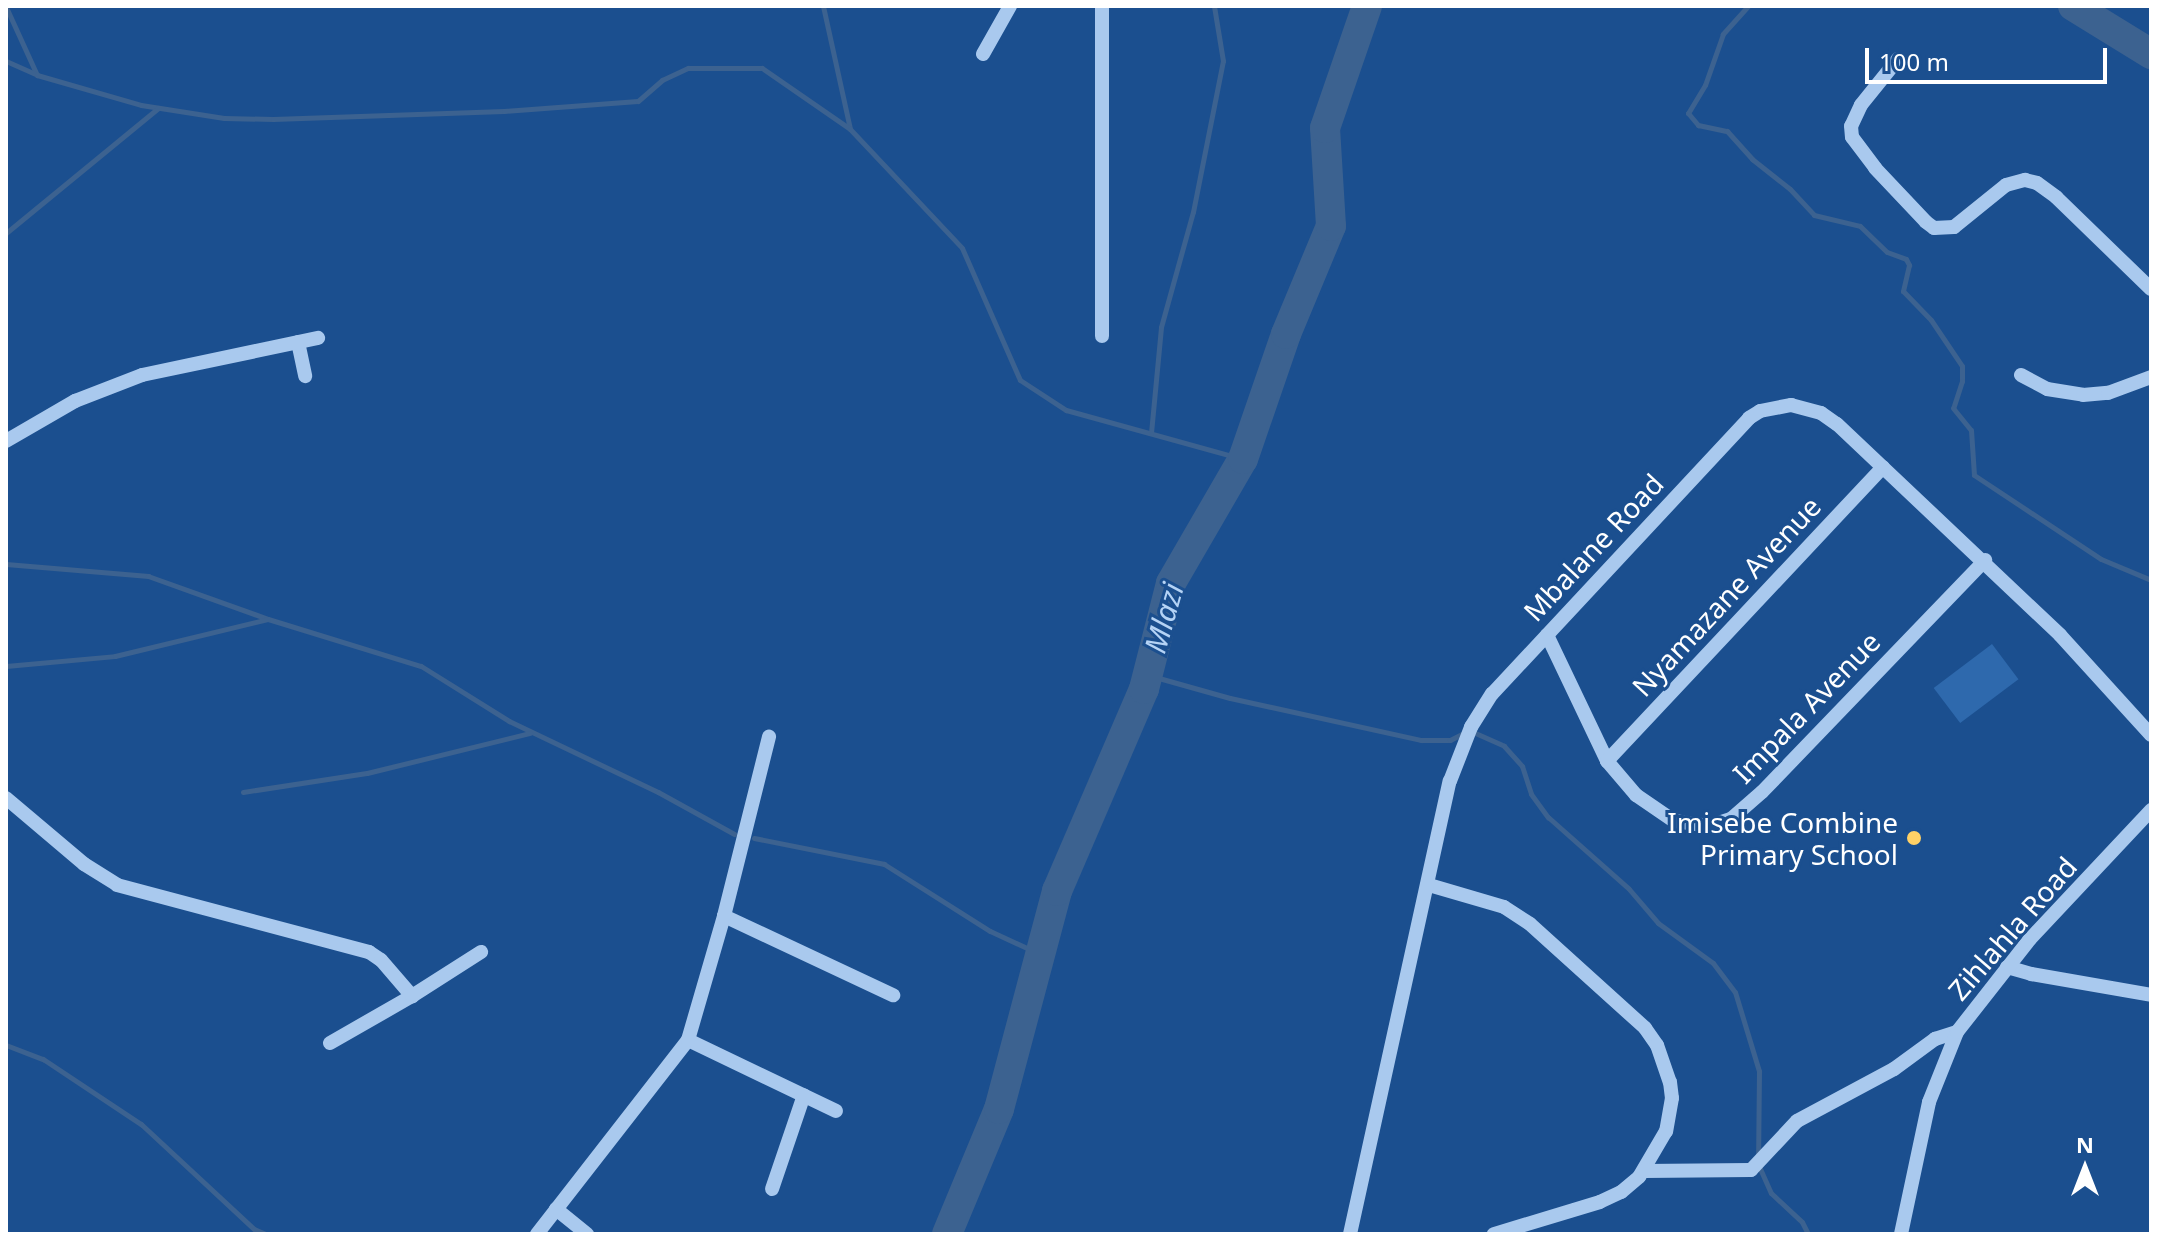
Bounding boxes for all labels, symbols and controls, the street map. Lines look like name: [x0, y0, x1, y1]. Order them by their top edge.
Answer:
scale bar: [1869, 32, 2111, 82]
text: 100 m: [1879, 45, 1949, 78]
street label: Mbalane Road: [1516, 466, 1670, 628]
street label: Nyamazane Avenue: [1625, 489, 1827, 703]
water label: Mlazi: [1137, 579, 1191, 657]
street label: Impala Avenue: [1725, 624, 1887, 790]
place label: Imisebe Combine Primary School: [1667, 805, 1898, 871]
marker: Imisebe Combine Primary School: [1905, 829, 1923, 847]
street label: Zihlahla Road: [1941, 850, 2083, 1006]
north arrow: [2045, 1128, 2125, 1208]
text: N: [2076, 1129, 2094, 1159]

